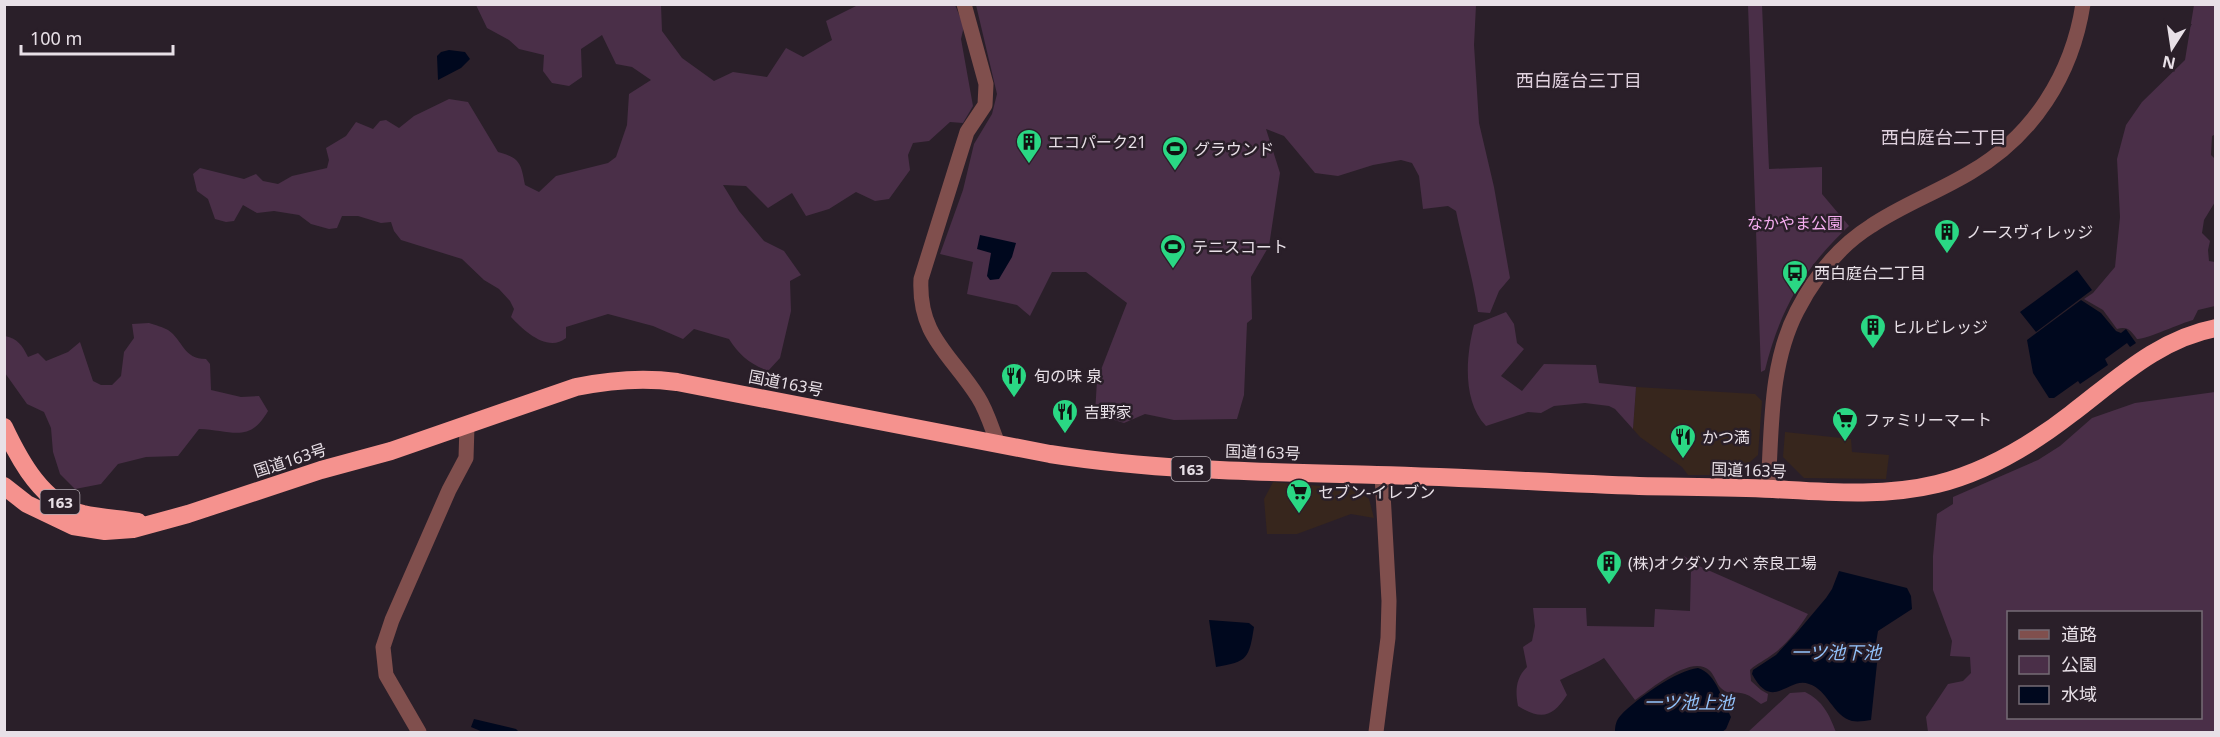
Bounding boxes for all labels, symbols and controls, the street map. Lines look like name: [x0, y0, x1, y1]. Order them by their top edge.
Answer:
scale bar: [21, 18, 172, 56]
north arrow: [2142, 18, 2202, 78]
text: 100 m: [30, 26, 82, 50]
text: N: [2160, 51, 2178, 75]
district label: 西白庭台三丁目: [1516, 68, 1642, 92]
district label: 西白庭台二丁目: [1881, 125, 2007, 149]
building icon: エコパーク21: [1014, 127, 1044, 165]
place label: エコパーク21: [1048, 131, 1146, 153]
sports icon: グラウンド: [1160, 134, 1190, 172]
place label: グラウンド: [1194, 138, 1274, 160]
park label: なかやま公園: [1747, 212, 1843, 234]
building icon: ノースヴィレッジ: [1932, 217, 1962, 255]
place label: ノースヴィレッジ: [1966, 221, 2093, 243]
sports icon: テニスコート: [1158, 232, 1188, 270]
place label: テニスコート: [1192, 236, 1288, 258]
bus stop icon: 西白庭台二丁目: [1780, 258, 1810, 296]
place label: 西白庭台二丁目: [1814, 262, 1926, 284]
building icon: ヒルビレッジ: [1858, 312, 1888, 350]
place label: ヒルビレッジ: [1892, 316, 1988, 338]
restaurant icon: 旬の味 泉: [999, 361, 1029, 399]
street label: 国道163号: [747, 365, 825, 401]
place label: 旬の味 泉: [1034, 365, 1102, 387]
restaurant icon: 吉野家: [1050, 397, 1080, 435]
place label: 吉野家: [1084, 401, 1132, 423]
supermarket icon: ファミリーマート: [1830, 405, 1860, 443]
place label: ファミリーマート: [1864, 409, 1992, 431]
restaurant icon: かつ満: [1668, 422, 1698, 460]
place label: かつ満: [1702, 426, 1750, 448]
street label: 国道163号: [251, 438, 329, 482]
street label: 国道163号: [1225, 440, 1301, 464]
road number: 163: [1172, 457, 1210, 481]
street label: 国道163号: [1711, 458, 1787, 482]
supermarket icon: セブン-イレブン: [1284, 477, 1314, 515]
place label: セブン-イレブン: [1318, 481, 1435, 503]
road number: 163: [40, 490, 80, 514]
building icon: (株)オクダソカベ 奈良工場: [1594, 548, 1624, 586]
place label: (株)オクダソカベ 奈良工場: [1628, 552, 1817, 574]
legend: [2007, 611, 2202, 719]
text: 道路: [2061, 622, 2097, 646]
water label: 一ツ池下池: [1791, 640, 1883, 664]
text: 公園: [2061, 652, 2097, 676]
text: 水域: [2061, 682, 2097, 706]
water label: 一ツ池上池: [1644, 690, 1736, 714]

